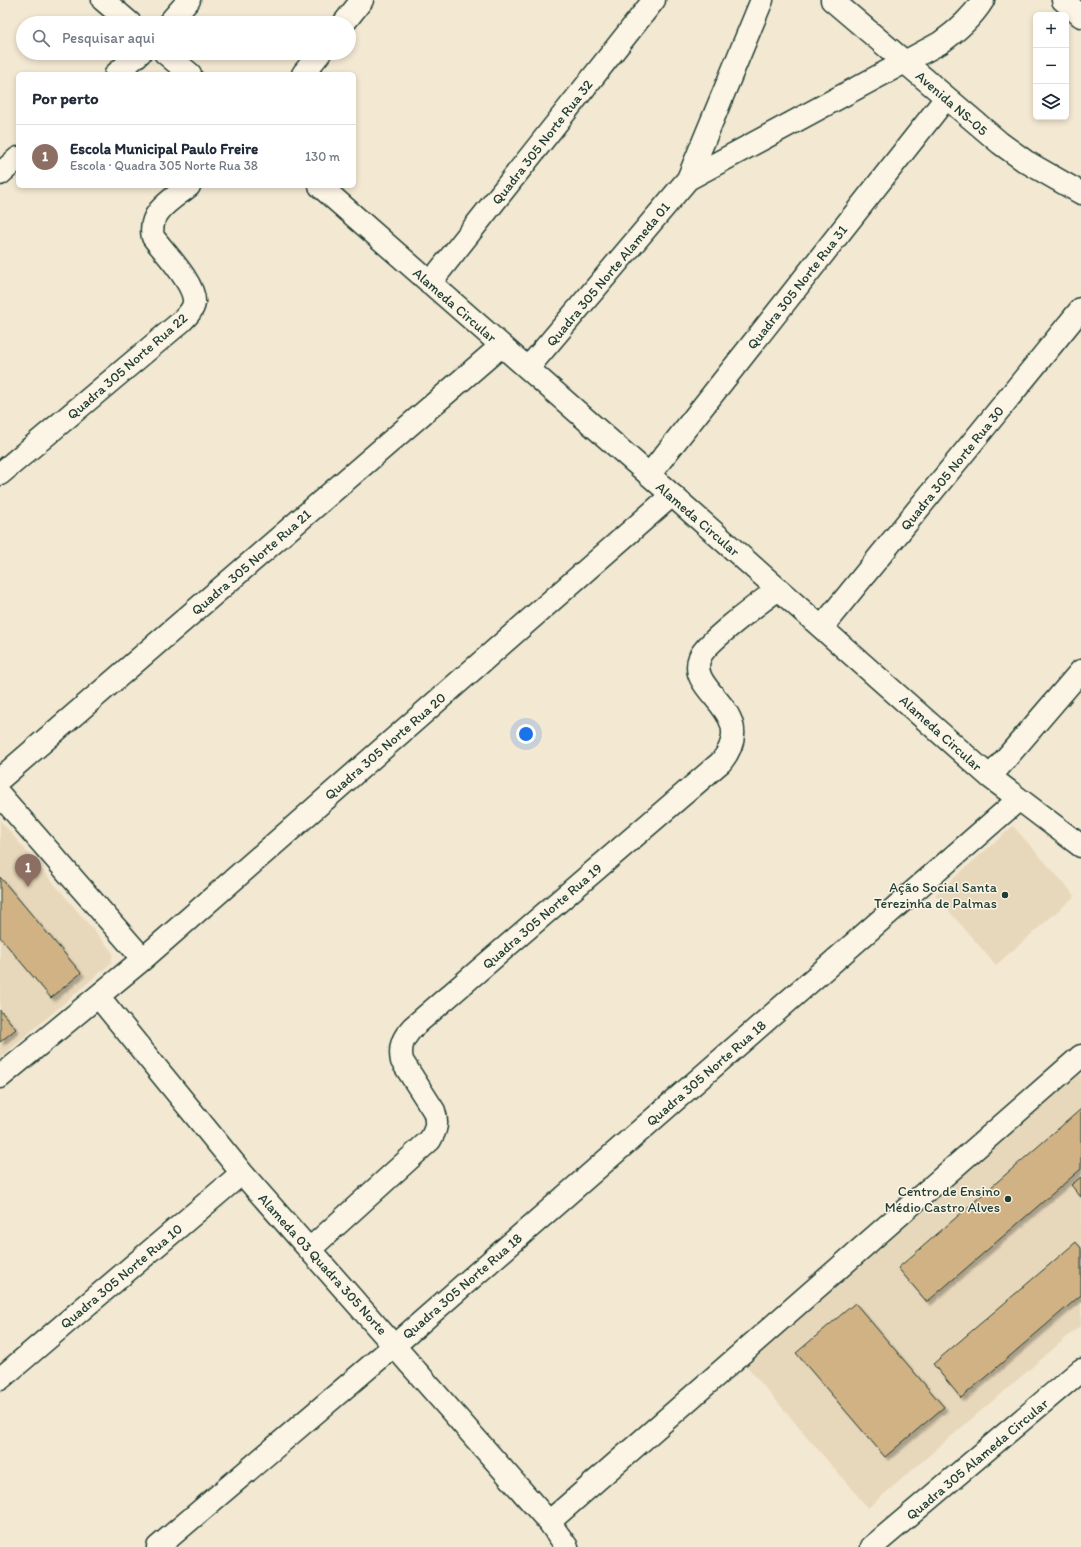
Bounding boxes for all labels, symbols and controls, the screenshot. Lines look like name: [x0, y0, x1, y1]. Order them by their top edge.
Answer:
map controls: [1033, 12, 1069, 120]
button: +: [1033, 12, 1069, 48]
search box: [16, 16, 356, 60]
icon: search: [30, 27, 52, 49]
text: Pesquisar aqui: [62, 29, 155, 47]
button: −: [1033, 48, 1069, 84]
street label: Avenida NS-05: [912, 67, 991, 139]
street label: Quadra 305 Norte Rua 32: [488, 76, 597, 208]
button: layers: [1033, 84, 1069, 120]
text: Por perto: [32, 88, 99, 108]
text: Escola Municipal Paulo Freire: [70, 140, 258, 158]
text: 1: [42, 149, 48, 164]
text: 130 m: [305, 149, 340, 164]
text: Escola · Quadra 305 Norte Rua 38: [70, 158, 258, 173]
street label: Quadra 305 Norte Alameda 01: [543, 198, 674, 350]
street label: Quadra 305 Norte Rua 31: [744, 221, 852, 353]
street label: Alameda Circular: [409, 264, 500, 347]
street label: Quadra 305 Norte Rua 22: [64, 309, 191, 423]
street label: Quadra 305 Norte Rua 30: [897, 403, 1008, 534]
street label: Alameda Circular: [652, 478, 743, 561]
street label: Quadra 305 Norte Rua 21: [188, 505, 315, 619]
street label: Quadra 305 Norte Rua 20: [321, 689, 449, 804]
street label: Alameda Circular: [896, 692, 986, 775]
your location: [516, 724, 536, 744]
pin: 1: [15, 854, 41, 887]
street label: Quadra 305 Norte Rua 19: [479, 860, 606, 973]
place label: Ação Social Santa Terezinha de Palmas: [874, 879, 998, 912]
marker: Ação Social Santa Terezinha de Palmas: [1000, 890, 1010, 900]
street label: Quadra 305 Norte Rua 18: [643, 1016, 770, 1130]
place label: Centro de Ensino Médio Castro Alves: [885, 1183, 1000, 1216]
street label: Alameda 03 Quadra 305 Norte: [255, 1190, 391, 1339]
marker: Centro de Ensino Médio Castro Alves: [1003, 1194, 1013, 1204]
street label: Quadra 305 Norte Rua 10: [57, 1220, 186, 1332]
street label: Quadra 305 Norte Rua 18: [399, 1229, 526, 1343]
street label: Quadra 305 Alameda Circular: [903, 1395, 1052, 1524]

